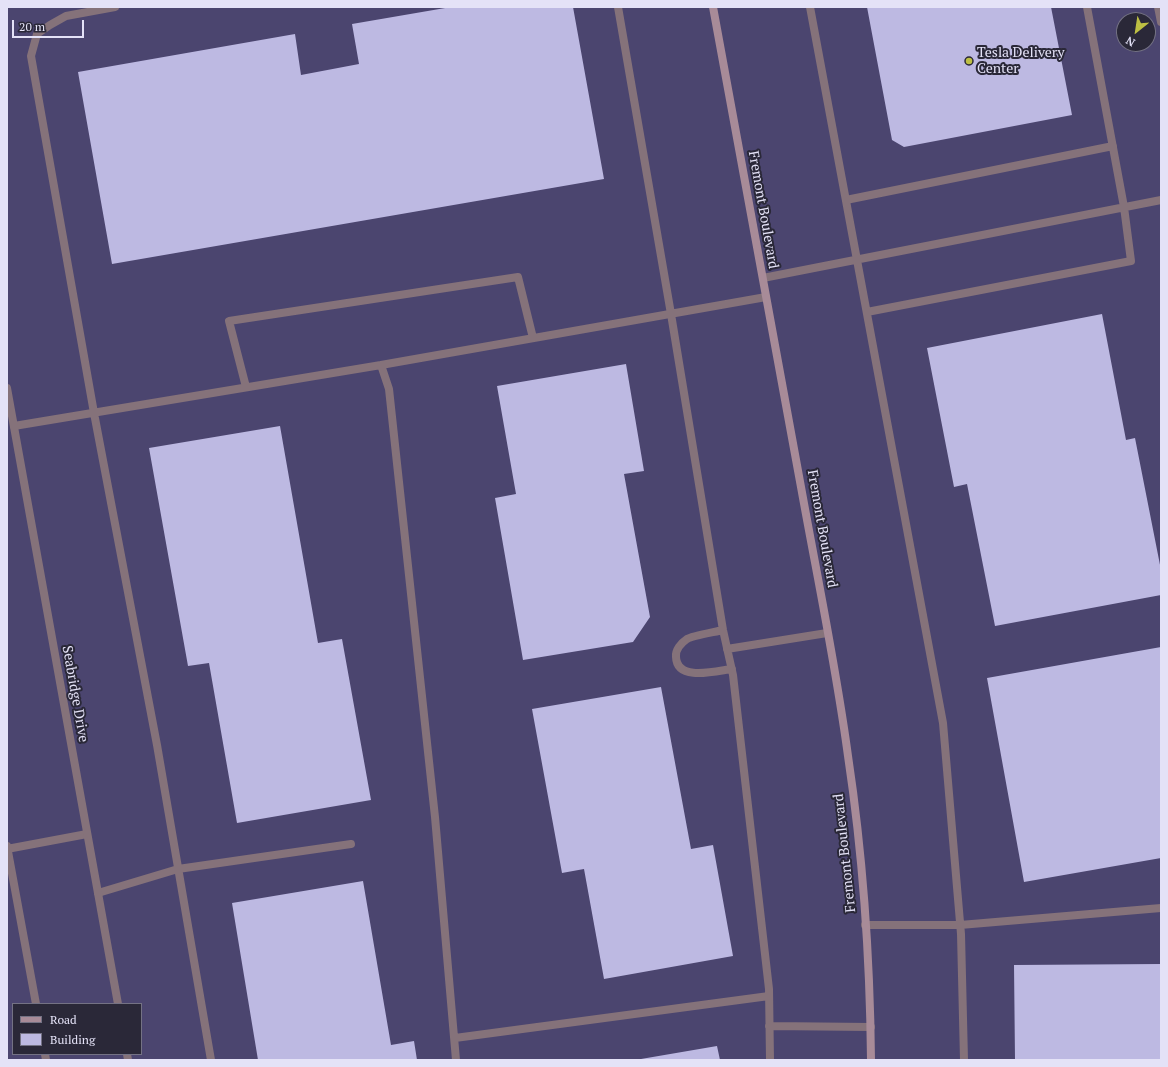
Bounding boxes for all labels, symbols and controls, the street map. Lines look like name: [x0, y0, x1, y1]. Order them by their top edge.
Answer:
scale bar: [14, 12, 86, 38]
north arrow: [1116, 12, 1156, 52]
text: 20 m: [19, 19, 45, 34]
text: N: [1123, 33, 1138, 50]
place label: Tesla Delivery Center: [977, 45, 1065, 78]
marker: Tesla Delivery Center: [964, 56, 974, 66]
street label: Fremont Boulevard: [744, 150, 782, 270]
street label: Fremont Boulevard: [803, 469, 841, 589]
street label: Seabridge Drive: [58, 644, 92, 744]
street label: Fremont Boulevard: [830, 793, 860, 913]
legend: [12, 1003, 142, 1055]
text: Road: [50, 1012, 77, 1027]
text: Building: [50, 1032, 95, 1047]

